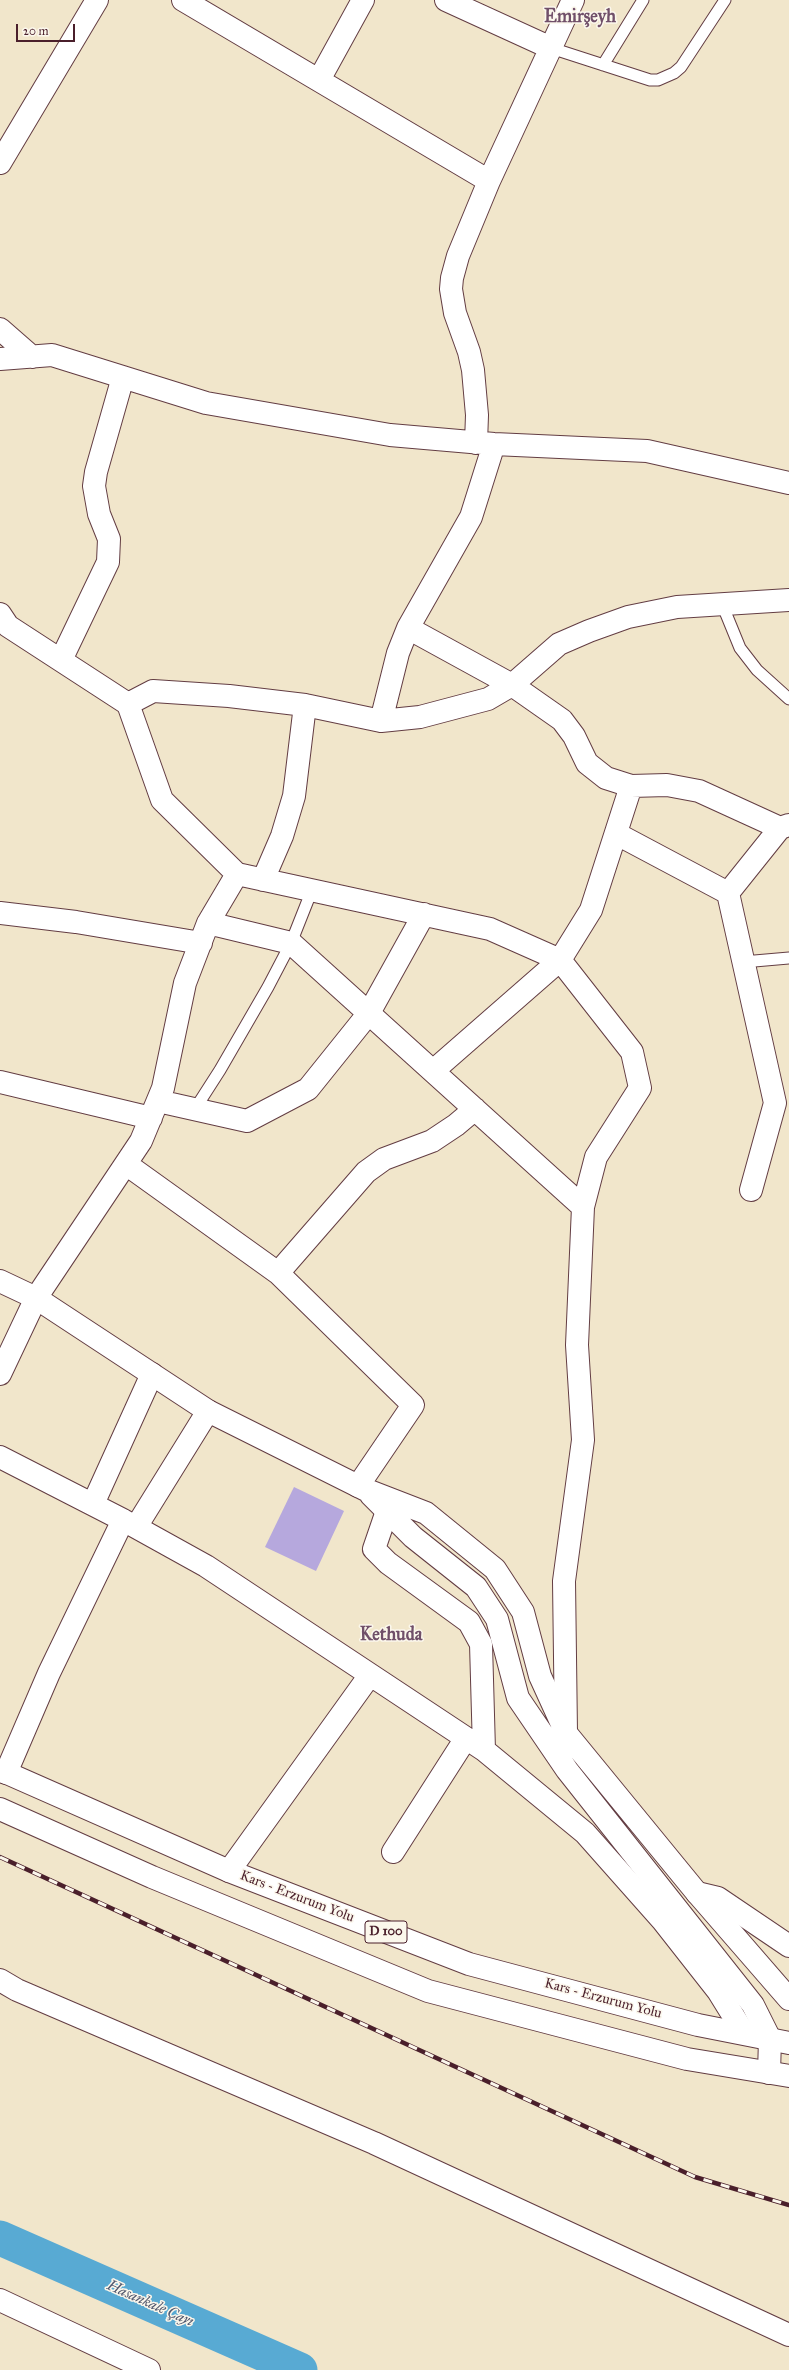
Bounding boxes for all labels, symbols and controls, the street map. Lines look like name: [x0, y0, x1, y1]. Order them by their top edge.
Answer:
district label: Emirşeyh: [544, 7, 616, 29]
scale bar: [18, 16, 77, 42]
text: 20 m: [23, 24, 49, 38]
district label: Kethuda: [360, 1625, 422, 1647]
street label: Kars - Erzurum Yolu: [238, 1867, 356, 1927]
road number: D 100: [365, 1921, 407, 1943]
street label: Kars - Erzurum Yolu: [542, 1975, 664, 2023]
water label: Hasankale Çayı: [104, 2277, 196, 2331]

